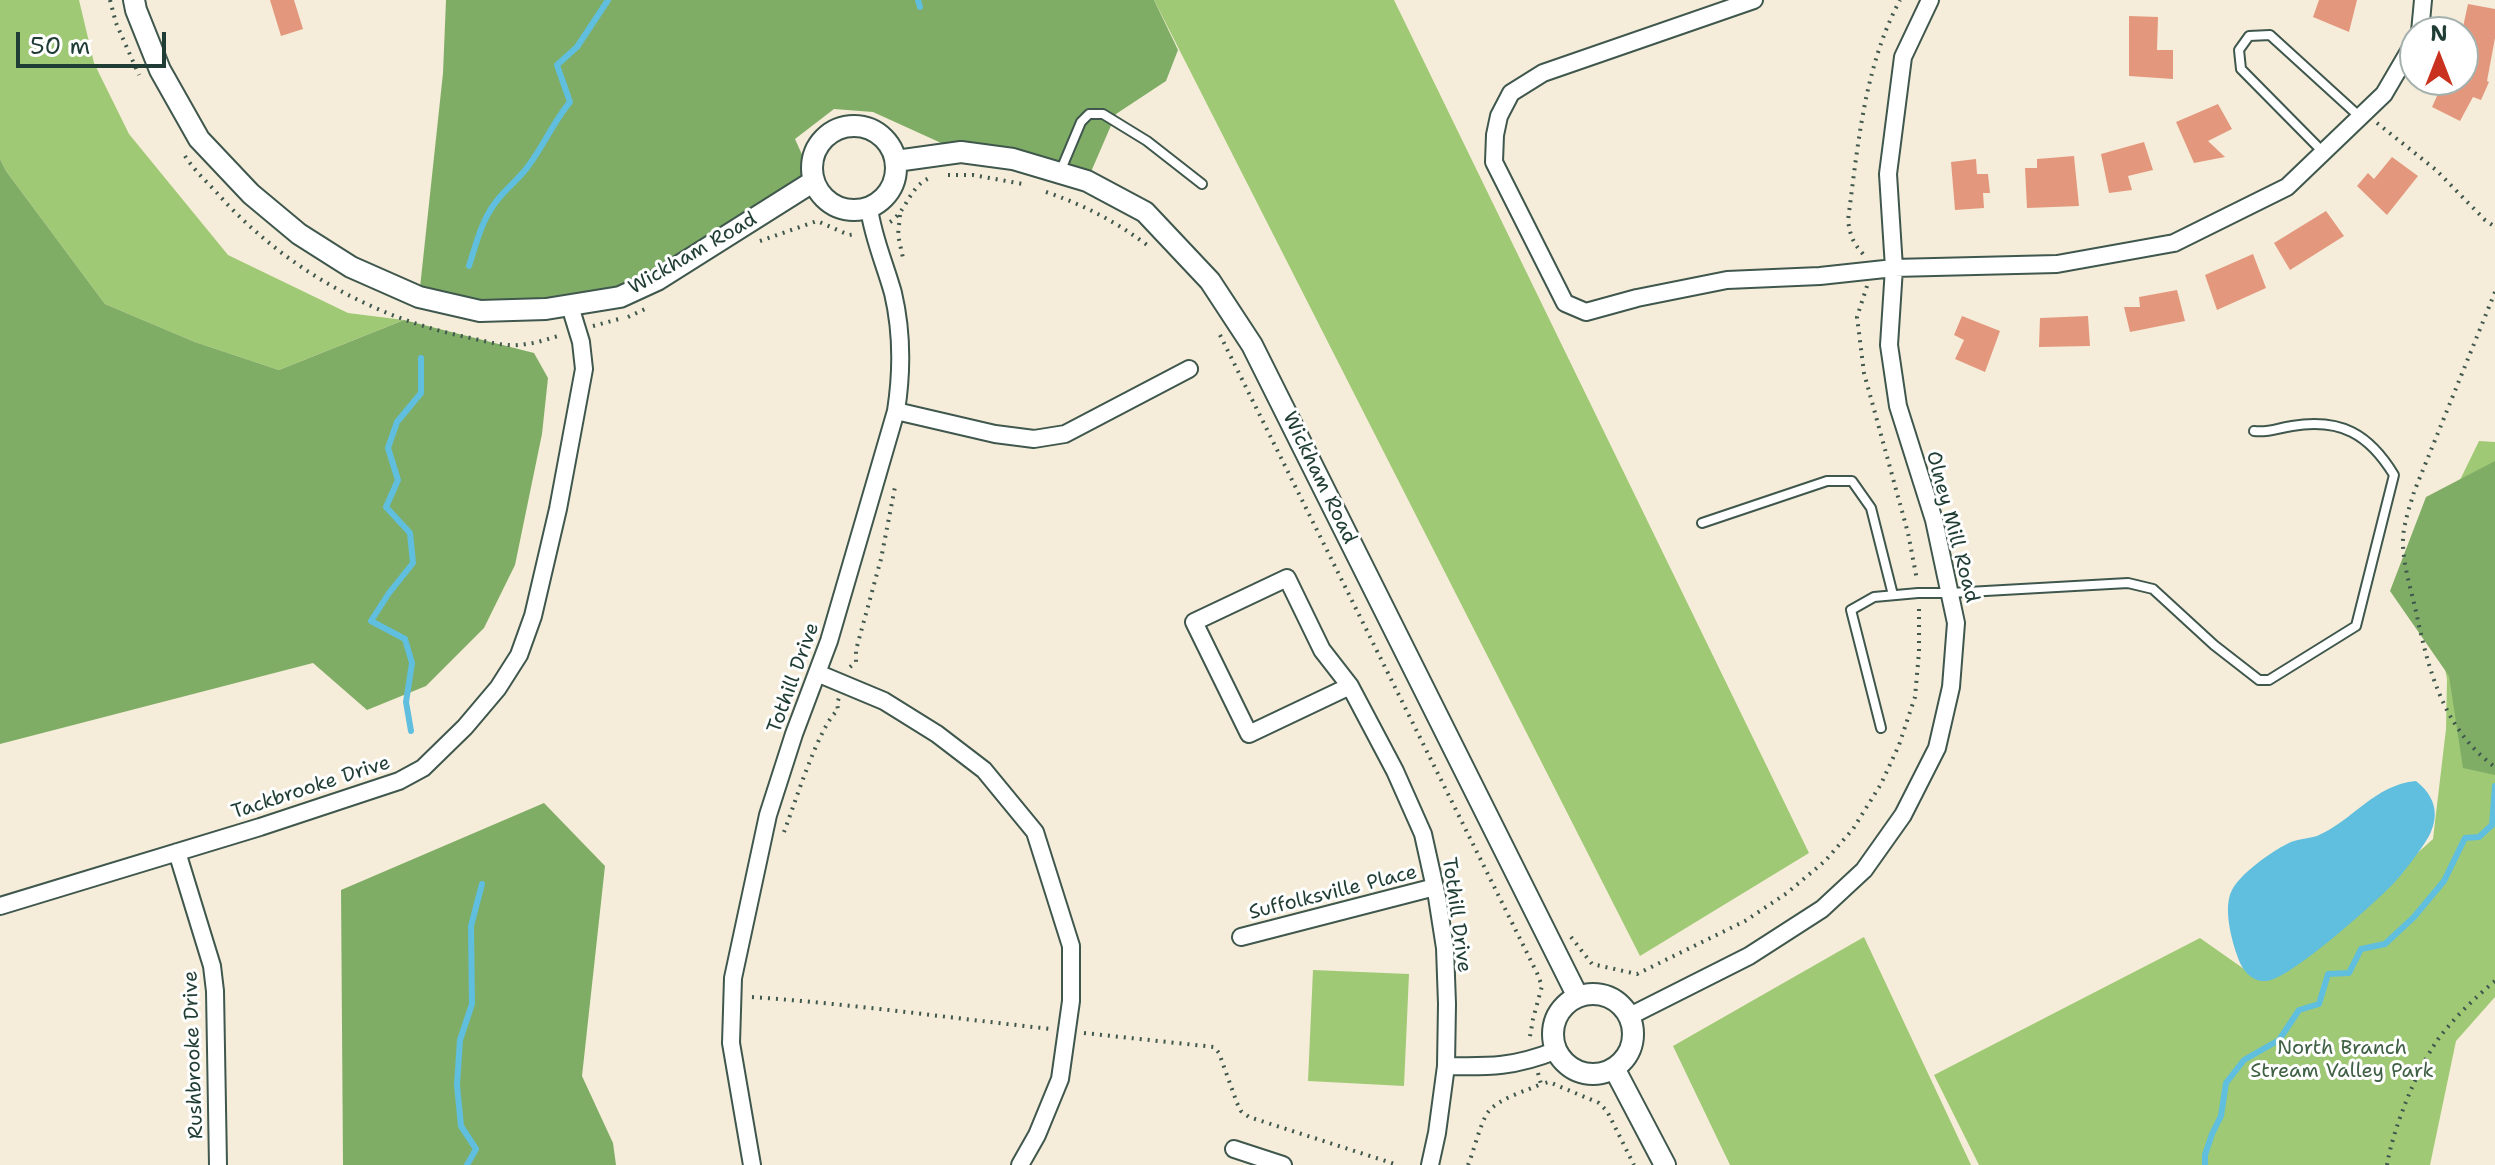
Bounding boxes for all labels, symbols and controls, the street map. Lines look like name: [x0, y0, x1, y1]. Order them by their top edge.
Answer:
scale bar: [20, 16, 170, 66]
north arrow: [2399, 16, 2479, 96]
text: N: [2430, 19, 2448, 48]
text: 50 m: [30, 30, 90, 62]
street label: Wickham Road: [625, 208, 761, 300]
street label: Wickham Road: [1277, 408, 1361, 548]
street label: Olney Mill Road: [1920, 449, 1984, 605]
street label: Tothill Drive: [763, 619, 825, 737]
street label: Tackbrooke Drive: [229, 751, 393, 825]
street label: Tothill Drive: [1436, 856, 1476, 974]
street label: Suffolksville Place: [1246, 861, 1420, 925]
street label: Rushbrooke Drive: [179, 970, 209, 1140]
park label: North Branch Stream Valley Park: [2250, 1037, 2434, 1084]

